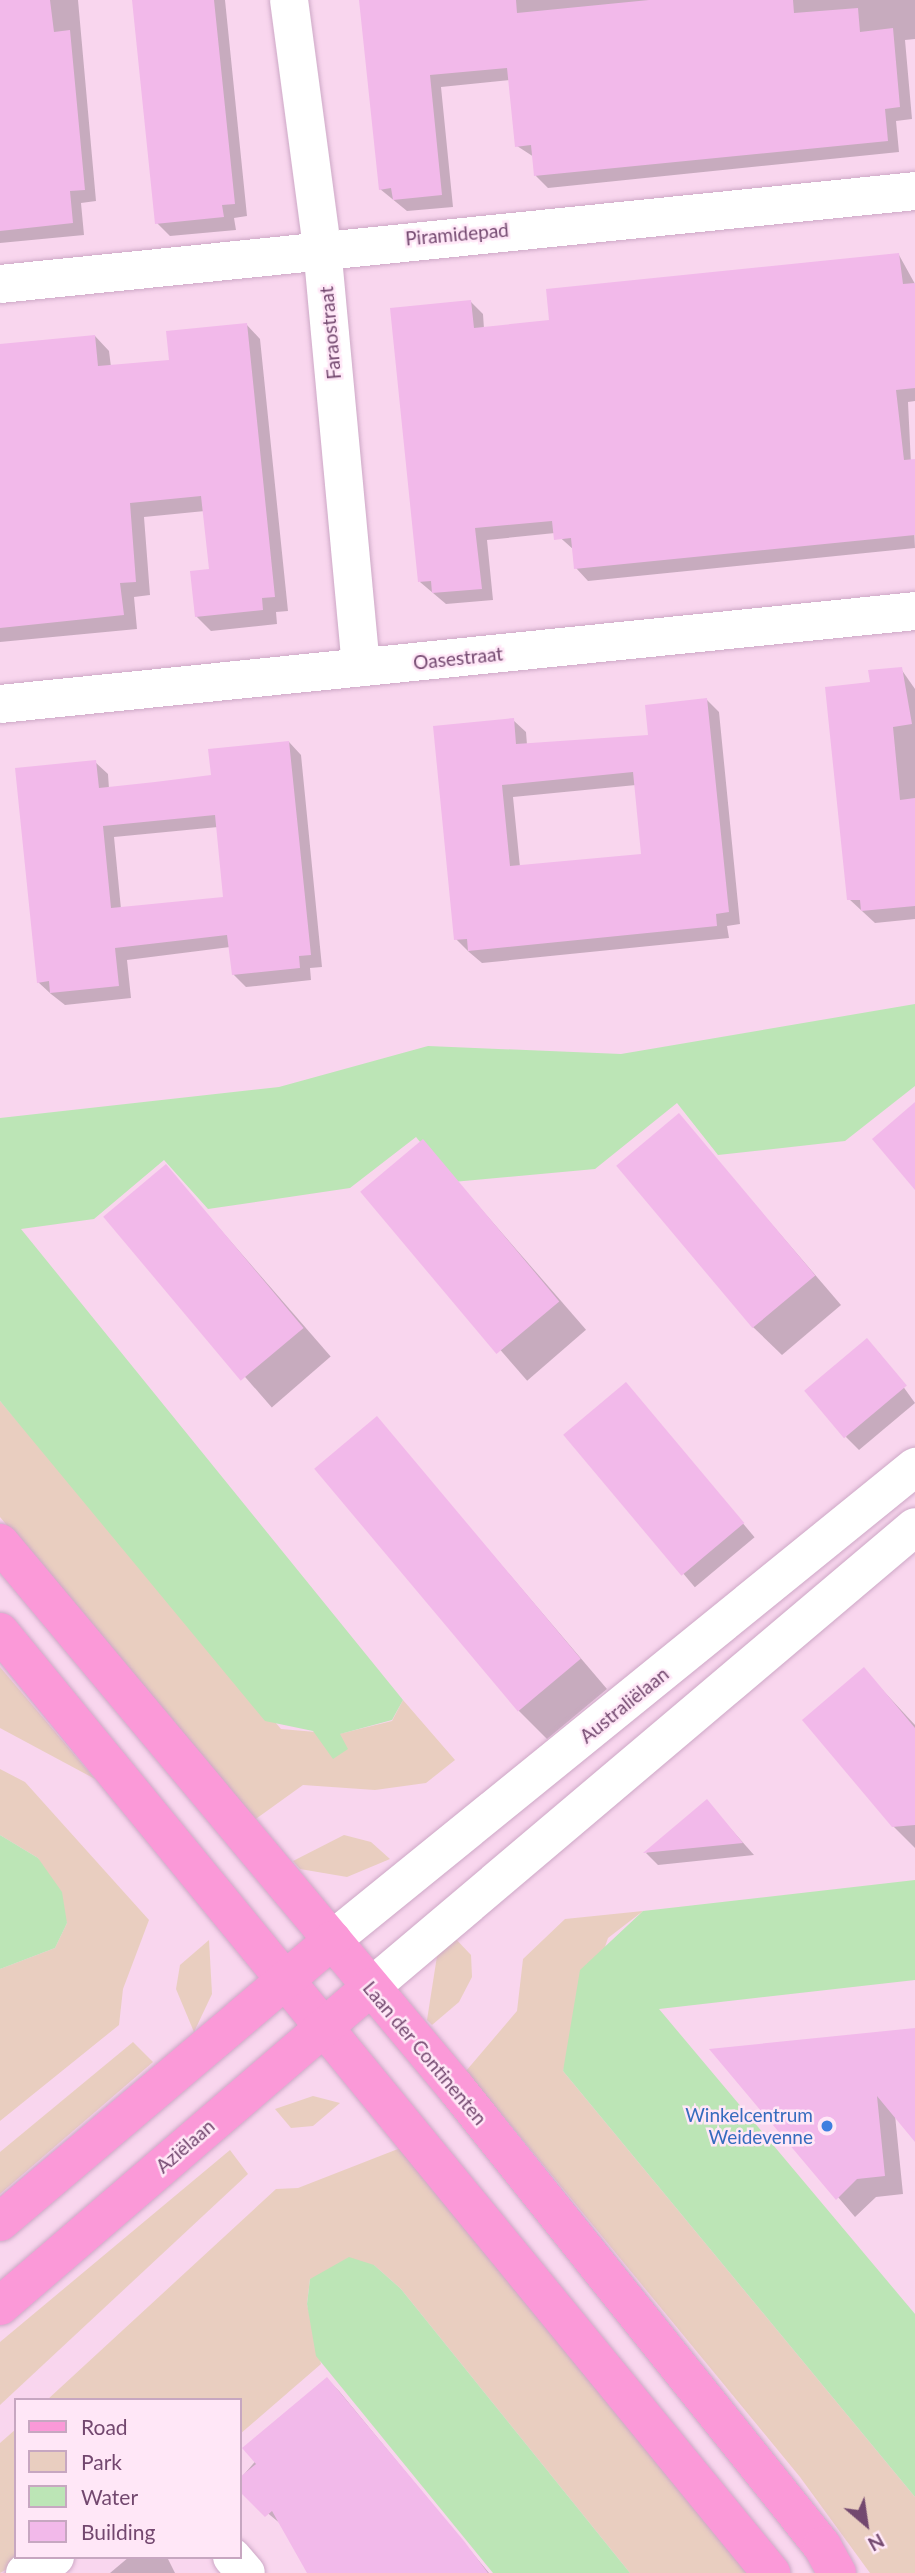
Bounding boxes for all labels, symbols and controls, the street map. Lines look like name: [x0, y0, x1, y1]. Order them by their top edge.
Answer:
street label: Piramidepad: [404, 218, 510, 250]
street label: Faraostraat: [315, 286, 345, 380]
street label: Oasestraat: [412, 642, 504, 674]
street label: Australiëlaan: [575, 1662, 673, 1748]
street label: Laan der Continenten: [358, 1977, 492, 2129]
place label: Winkelcentrum Weidevenne: [685, 2104, 813, 2148]
street label: Aziëlaan: [151, 2114, 219, 2178]
marker: Winkelcentrum Weidevenne: [819, 2118, 835, 2134]
legend: [14, 2398, 242, 2559]
text: Road: [81, 2414, 128, 2439]
text: Park: [81, 2449, 122, 2474]
text: Water: [81, 2484, 138, 2509]
north arrow: [831, 2489, 901, 2559]
text: Building: [81, 2519, 156, 2544]
text: N: [864, 2529, 888, 2556]

